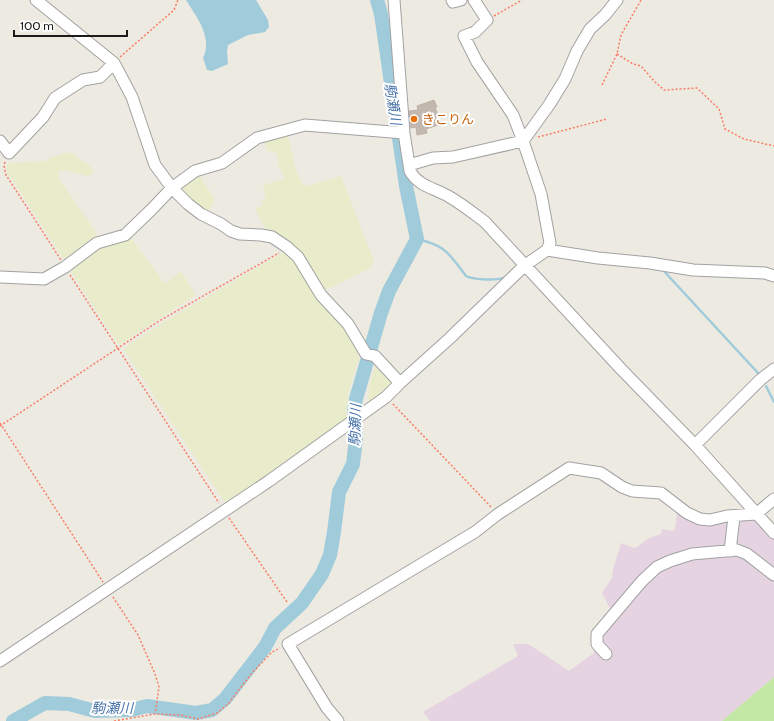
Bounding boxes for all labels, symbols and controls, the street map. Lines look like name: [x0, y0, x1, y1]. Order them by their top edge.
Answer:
scale bar: [14, 12, 127, 38]
text: 100 m: [20, 18, 54, 33]
water label: 駒瀬川: [381, 82, 405, 128]
place label: きこりん: [422, 111, 474, 127]
marker: きこりん: [409, 114, 419, 124]
water label: 駒瀬川: [345, 402, 365, 446]
water label: 駒瀬川: [91, 699, 135, 717]

